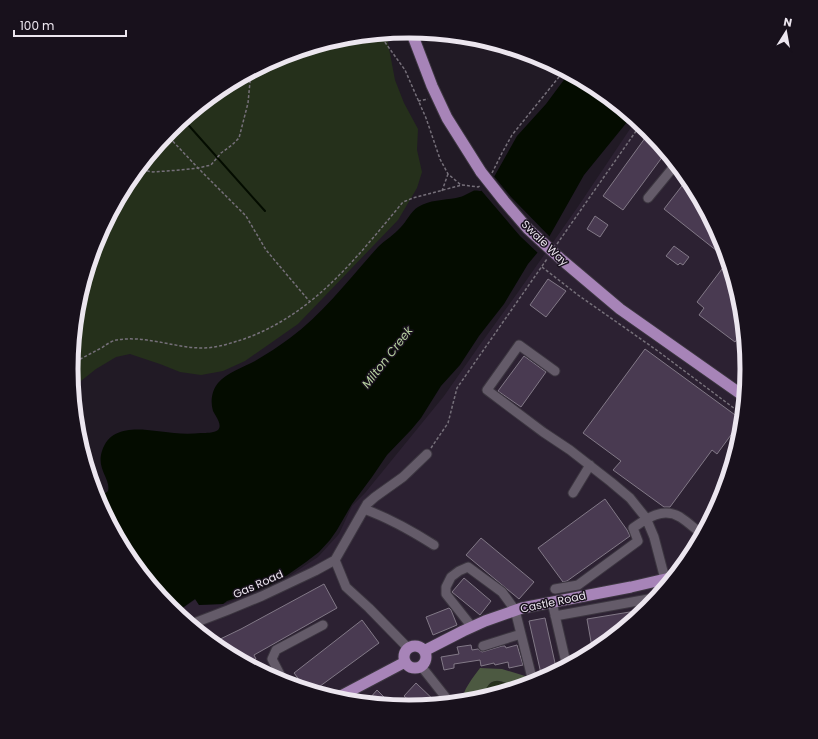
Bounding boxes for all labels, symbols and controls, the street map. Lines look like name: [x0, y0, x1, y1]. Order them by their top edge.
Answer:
scale bar: [14, 12, 126, 38]
north arrow: [766, 12, 806, 52]
text: N: [782, 14, 793, 31]
text: 100 m: [20, 17, 54, 34]
street label: Swale Way: [518, 216, 573, 270]
water label: Milton Creek: [357, 322, 417, 392]
street label: Gas Road: [230, 566, 286, 602]
street label: Castle Road: [519, 587, 587, 617]

